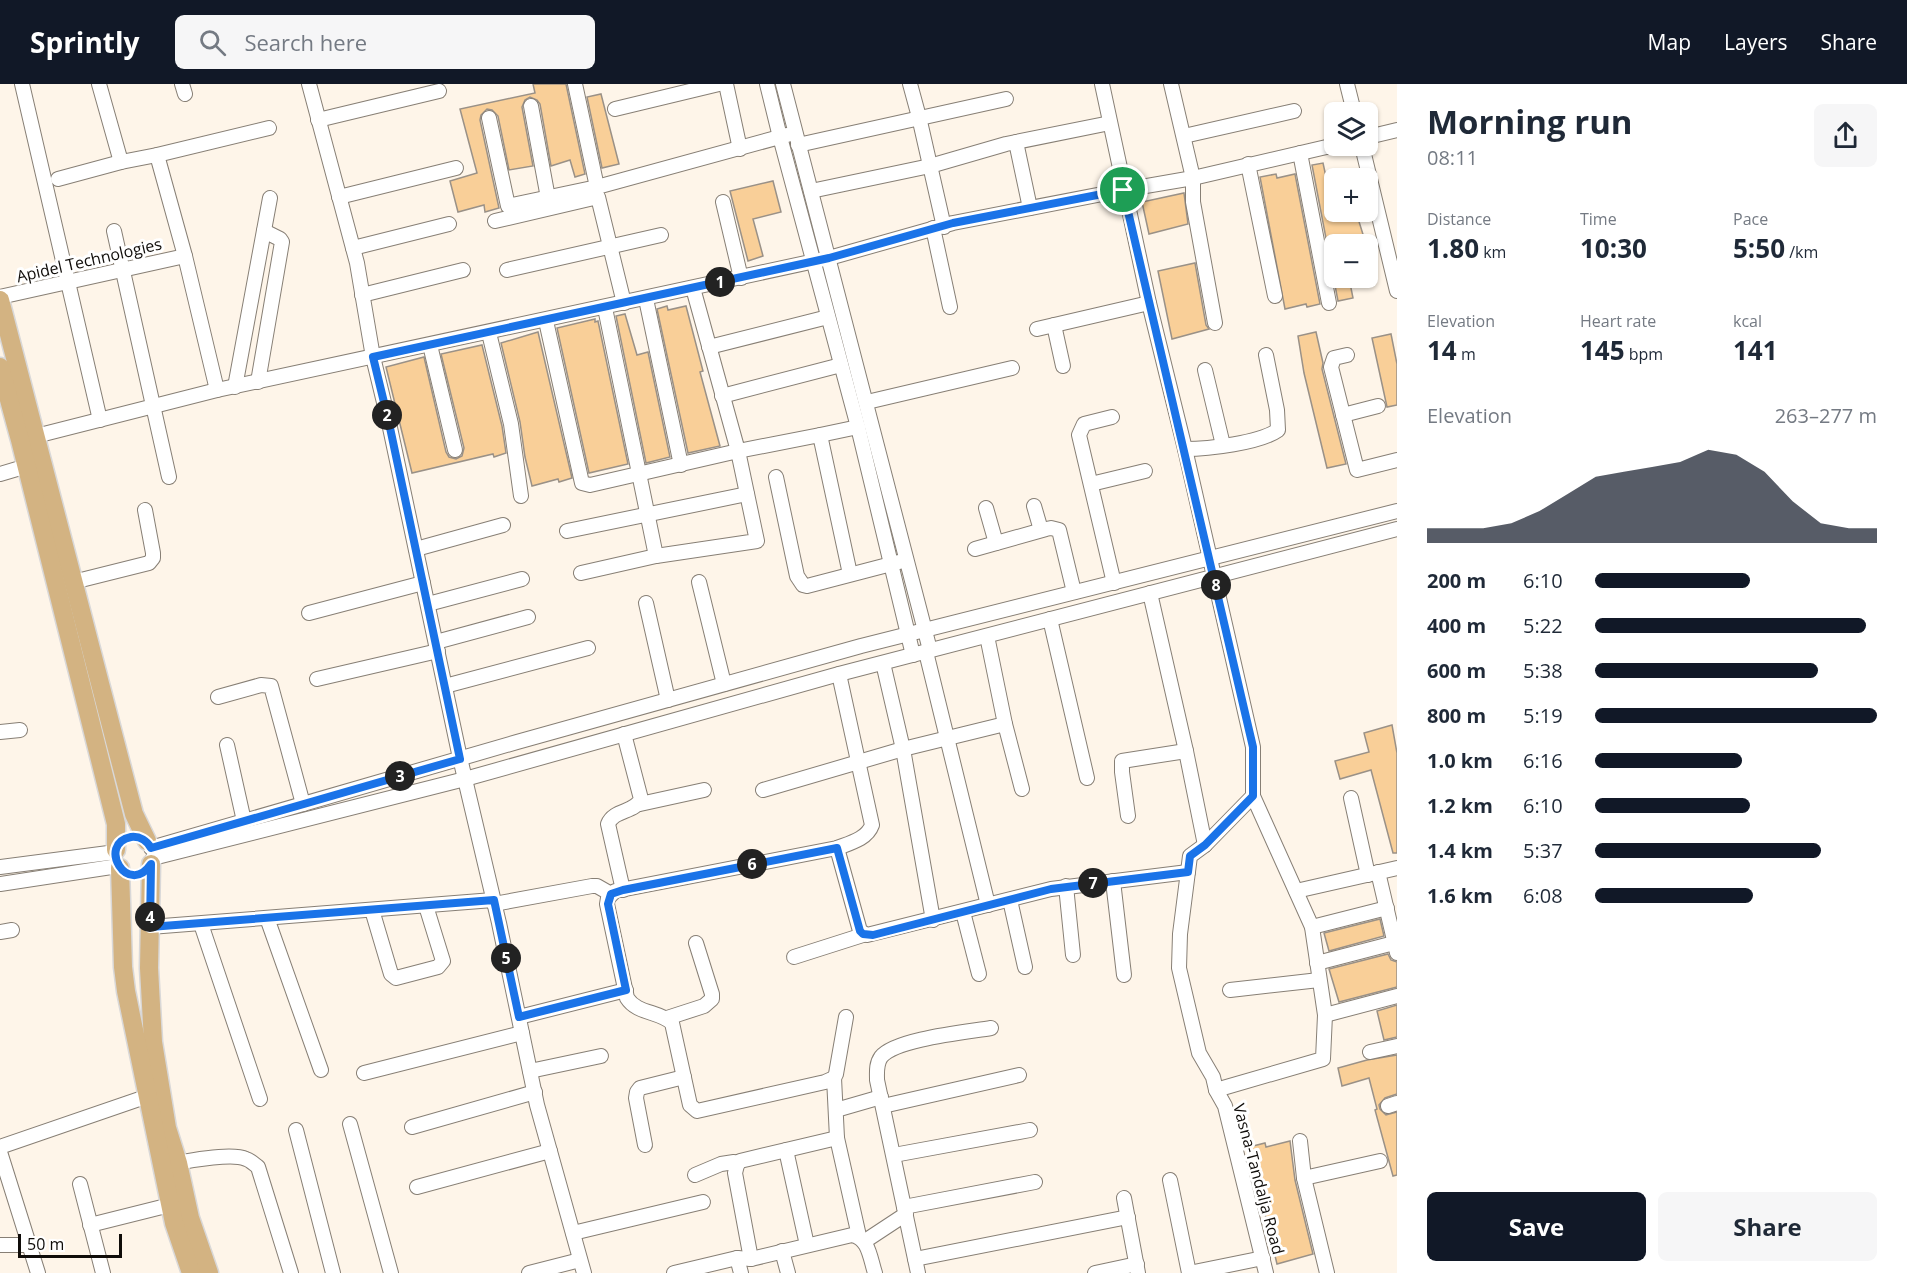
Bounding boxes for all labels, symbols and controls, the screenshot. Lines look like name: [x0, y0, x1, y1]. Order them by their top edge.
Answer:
search box: [175, 15, 595, 69]
text: Sprintly: [30, 23, 139, 61]
icon: search: [196, 26, 229, 59]
text: Search here: [244, 27, 367, 57]
text: Map: [1648, 28, 1691, 56]
text: Layers: [1724, 28, 1788, 56]
text: Share: [1821, 28, 1877, 56]
text: Morning run: [1427, 99, 1633, 144]
map controls: [1324, 102, 1378, 288]
button: layers: [1324, 102, 1378, 156]
button: share: [1814, 104, 1877, 167]
text: 08:11: [1427, 144, 1478, 171]
pin: [1097, 164, 1148, 215]
button: +: [1324, 168, 1378, 222]
icon: arrive: [1106, 173, 1139, 206]
text: Distance: [1427, 208, 1491, 230]
text: Time: [1580, 208, 1617, 230]
text: Pace: [1733, 208, 1768, 230]
text: 1.80: [1427, 230, 1479, 266]
text: 10:30: [1580, 230, 1647, 266]
text: 5:50: [1733, 230, 1785, 266]
street label: Apidel Technologies: [14, 233, 164, 287]
button: −: [1324, 234, 1378, 288]
text: km: [1479, 241, 1506, 263]
text: /km: [1785, 241, 1818, 263]
pin: 1: [705, 267, 735, 297]
text: 1: [715, 271, 725, 293]
text: Elevation: [1427, 310, 1495, 332]
text: Heart rate: [1580, 310, 1656, 332]
text: kcal: [1733, 310, 1762, 332]
text: 14: [1427, 332, 1457, 368]
text: 145: [1580, 332, 1625, 368]
text: 141: [1733, 332, 1778, 368]
text: m: [1457, 343, 1476, 365]
text: bpm: [1625, 343, 1663, 365]
pin: 2: [372, 400, 402, 430]
text: Elevation: [1427, 402, 1512, 429]
text: 263–277 m: [1775, 402, 1877, 429]
text: 2: [382, 404, 392, 426]
text: 200 m: [1427, 567, 1486, 594]
text: 6:10: [1523, 567, 1563, 594]
pin: 8: [1201, 570, 1231, 600]
text: 8: [1211, 574, 1221, 596]
text: 400 m: [1427, 612, 1486, 639]
text: 5:22: [1523, 612, 1563, 639]
text: 600 m: [1427, 657, 1486, 684]
text: 5:38: [1523, 657, 1563, 684]
text: 800 m: [1427, 702, 1486, 729]
text: 5:19: [1523, 702, 1563, 729]
text: 1.0 km: [1427, 747, 1493, 774]
text: 6:16: [1523, 747, 1563, 774]
pin: 3: [385, 761, 415, 791]
text: 3: [395, 765, 405, 787]
text: 1.2 km: [1427, 792, 1493, 819]
text: 6:10: [1523, 792, 1563, 819]
text: 1.4 km: [1427, 837, 1493, 864]
text: 5:37: [1523, 837, 1563, 864]
pin: 6: [737, 849, 767, 879]
text: 6: [747, 853, 757, 875]
pin: 7: [1078, 868, 1108, 898]
text: 7: [1088, 872, 1098, 894]
text: 1.6 km: [1427, 882, 1493, 909]
text: 6:08: [1523, 882, 1563, 909]
pin: 4: [135, 902, 165, 932]
text: 4: [145, 906, 155, 928]
pin: 5: [491, 943, 521, 973]
text: 5: [501, 947, 511, 969]
street label: Vasna-Tandalja Road: [1228, 1101, 1290, 1257]
button: Save: [1427, 1192, 1646, 1261]
button: Share: [1658, 1192, 1877, 1261]
scale bar: [18, 1231, 122, 1258]
text: 50 m: [27, 1233, 64, 1255]

